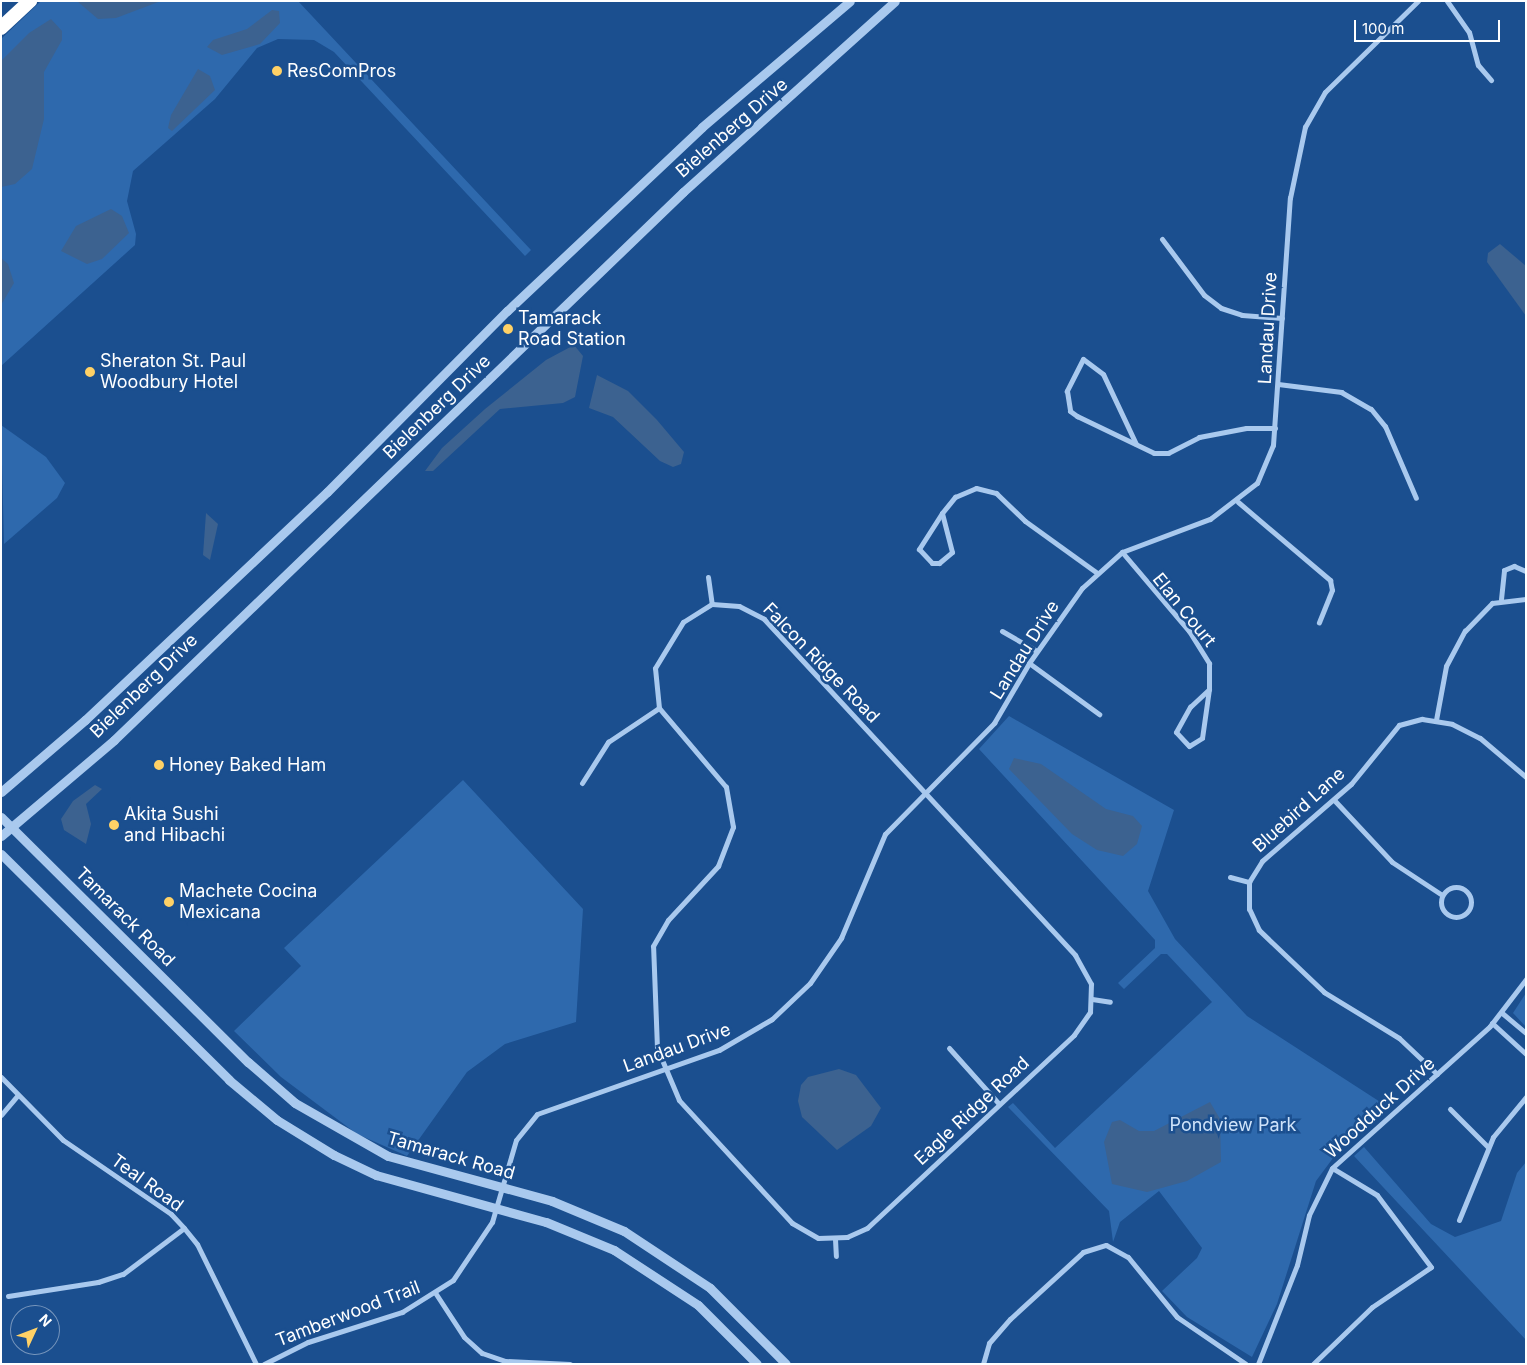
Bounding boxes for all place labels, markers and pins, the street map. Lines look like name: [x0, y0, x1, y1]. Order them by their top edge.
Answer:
place label: ResComPros: [287, 60, 396, 82]
marker: ResComPros: [271, 65, 283, 77]
place label: Tamarack Road Station: [518, 308, 626, 350]
marker: Tamarack Road Station: [502, 323, 514, 335]
place label: Sheraton St. Paul Woodbury Hotel: [100, 351, 246, 394]
marker: Sheraton St. Paul Woodbury Hotel: [84, 366, 96, 378]
place label: Honey Baked Ham: [169, 754, 326, 776]
marker: Honey Baked Ham: [153, 759, 165, 771]
place label: Akita Sushi and Hibachi: [124, 804, 225, 846]
marker: Akita Sushi and Hibachi: [108, 819, 120, 831]
place label: Machete Cocina Mexicana: [179, 881, 317, 924]
marker: Machete Cocina Mexicana: [163, 896, 175, 908]

